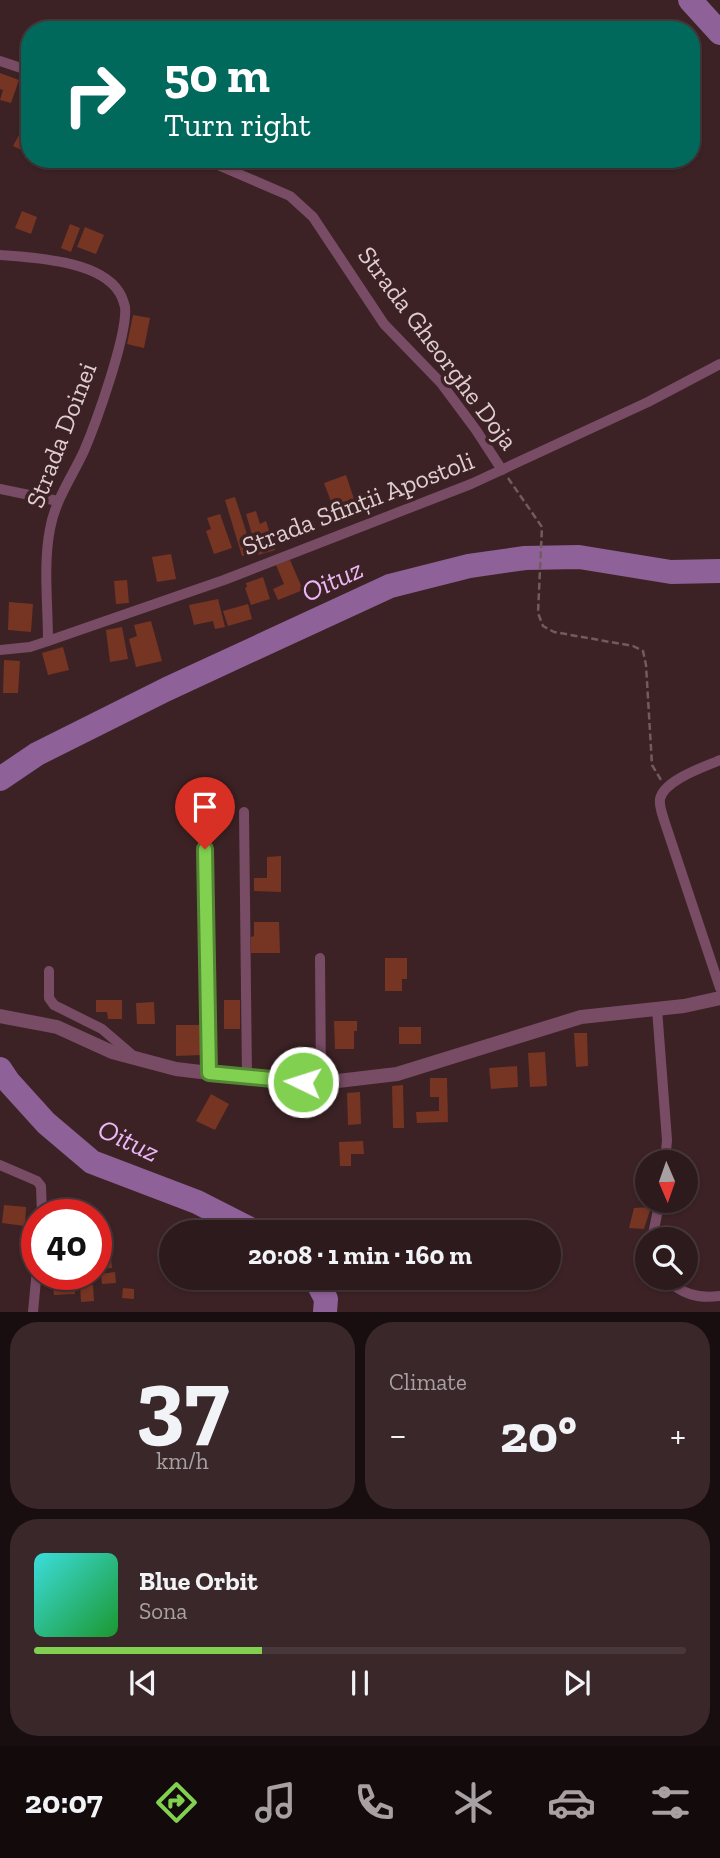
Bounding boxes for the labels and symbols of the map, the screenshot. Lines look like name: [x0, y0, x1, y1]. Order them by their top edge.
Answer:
street label: Strada Gheorghe Doja: [351, 240, 525, 456]
street label: Strada Doinei: [19, 358, 103, 512]
street label: Strada Sfinții Apostoli: [238, 444, 478, 562]
water label: Oituz: [296, 552, 368, 609]
pin: [175, 777, 235, 849]
position arrow: [266, 1045, 340, 1119]
water label: Oituz: [93, 1112, 165, 1169]
north arrow: [635, 1150, 698, 1213]
speed limit sign: 40: [21, 1199, 112, 1290]

